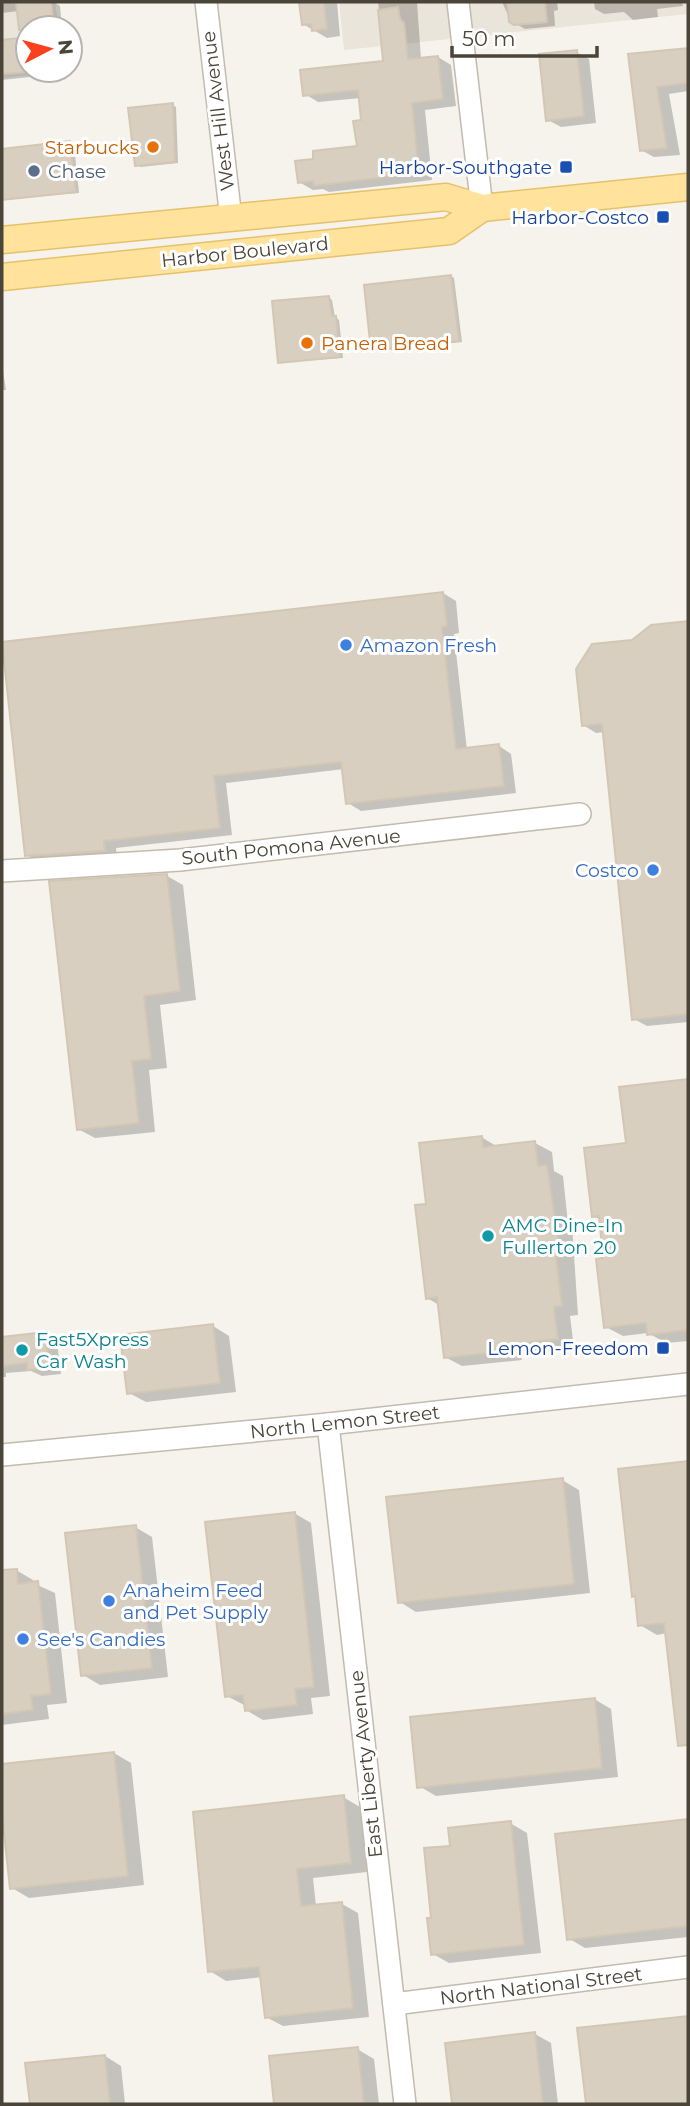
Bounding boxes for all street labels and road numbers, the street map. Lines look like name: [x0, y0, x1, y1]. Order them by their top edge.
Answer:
street label: West Hill Avenue: [197, 30, 239, 192]
street label: Harbor Boulevard: [160, 232, 330, 272]
street label: South Pomona Avenue: [180, 824, 402, 870]
street label: North Lemon Street: [249, 1401, 441, 1443]
street label: East Liberty Avenue: [345, 1669, 387, 1859]
street label: North National Street: [438, 1962, 644, 2010]

